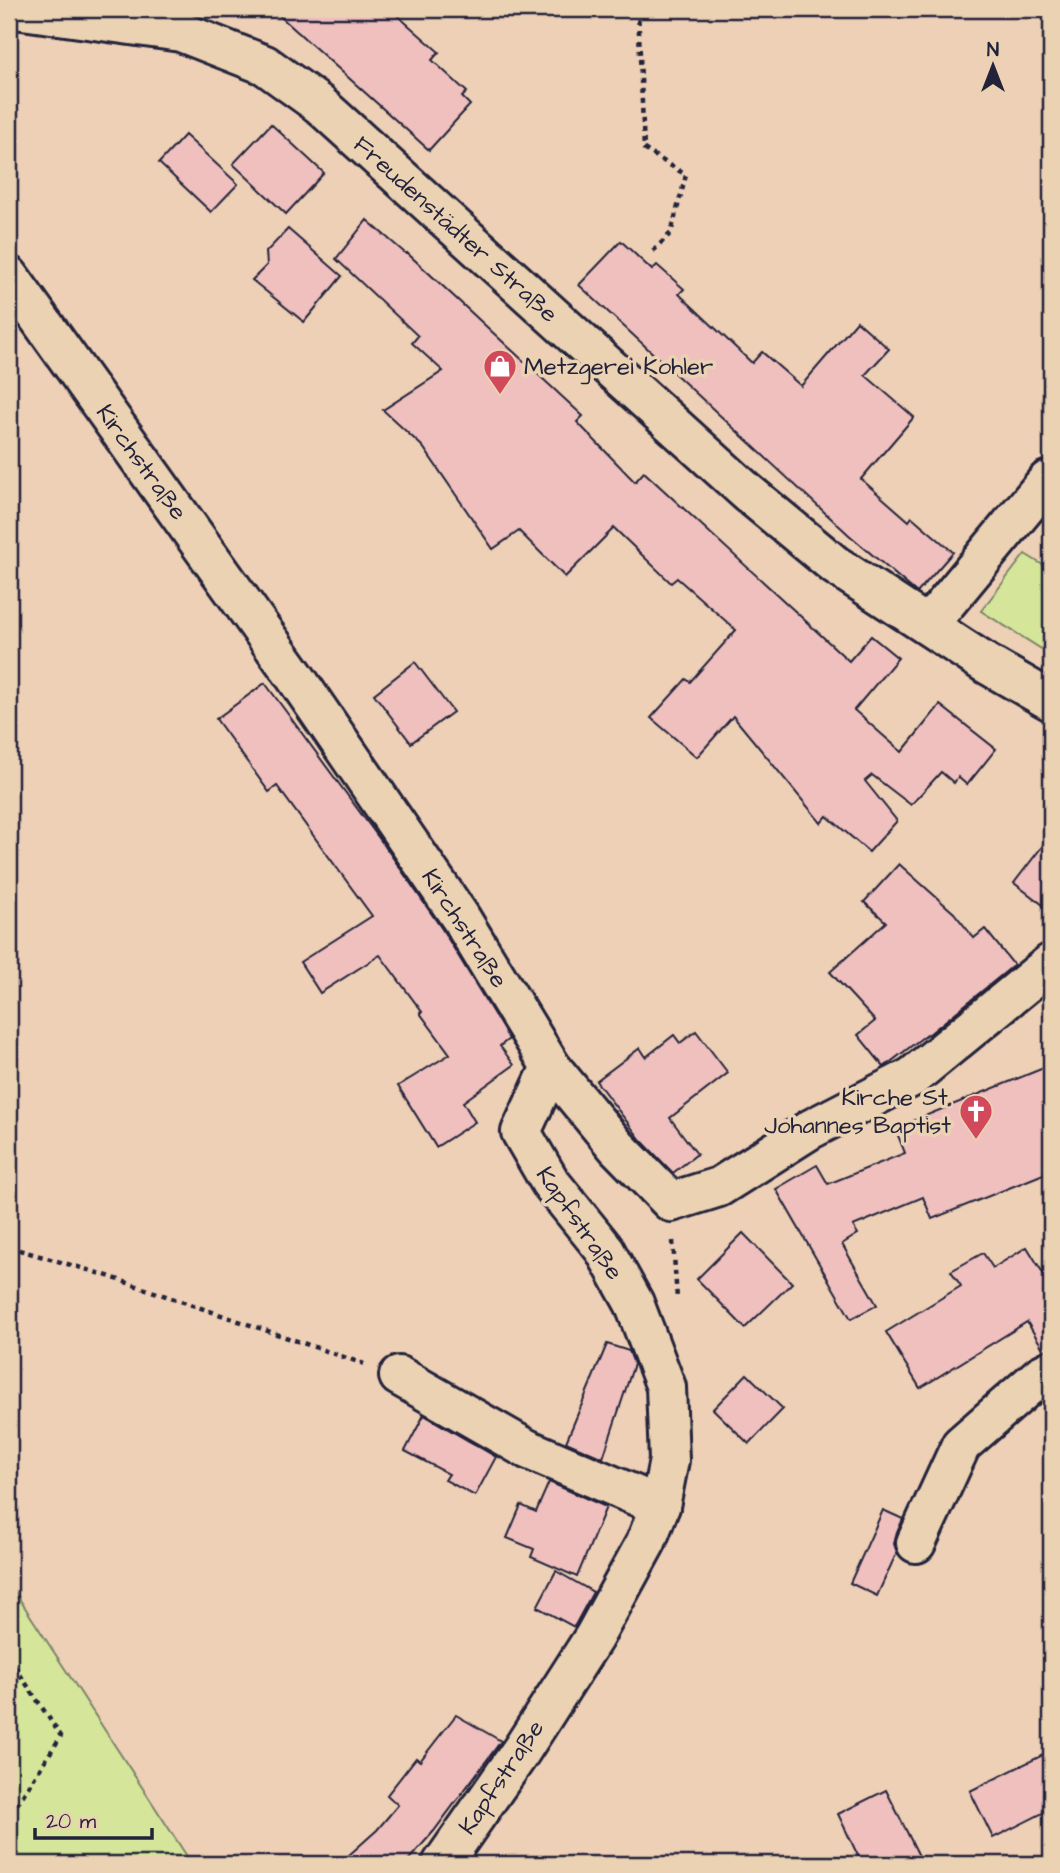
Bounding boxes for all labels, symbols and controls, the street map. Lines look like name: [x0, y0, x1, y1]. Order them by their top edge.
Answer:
north arrow: [958, 32, 1028, 102]
text: N: [987, 37, 999, 64]
street label: Freudenstädter Straße: [346, 129, 565, 331]
shop icon: Metzgerei Kohler: [481, 347, 519, 396]
place label: Metzgerei Kohler: [524, 350, 713, 385]
street label: Kirchstraße: [88, 398, 195, 527]
street label: Kirchstraße: [413, 862, 515, 995]
place label: Kirche St. Johannes Baptist: [764, 1081, 951, 1143]
church icon: Kirche St. Johannes Baptist: [957, 1092, 995, 1141]
street label: Kapfstraße: [528, 1160, 631, 1287]
street label: Kapfstraße: [451, 1713, 553, 1842]
scale bar: [35, 1796, 152, 1840]
text: 20 m: [46, 1807, 97, 1836]

